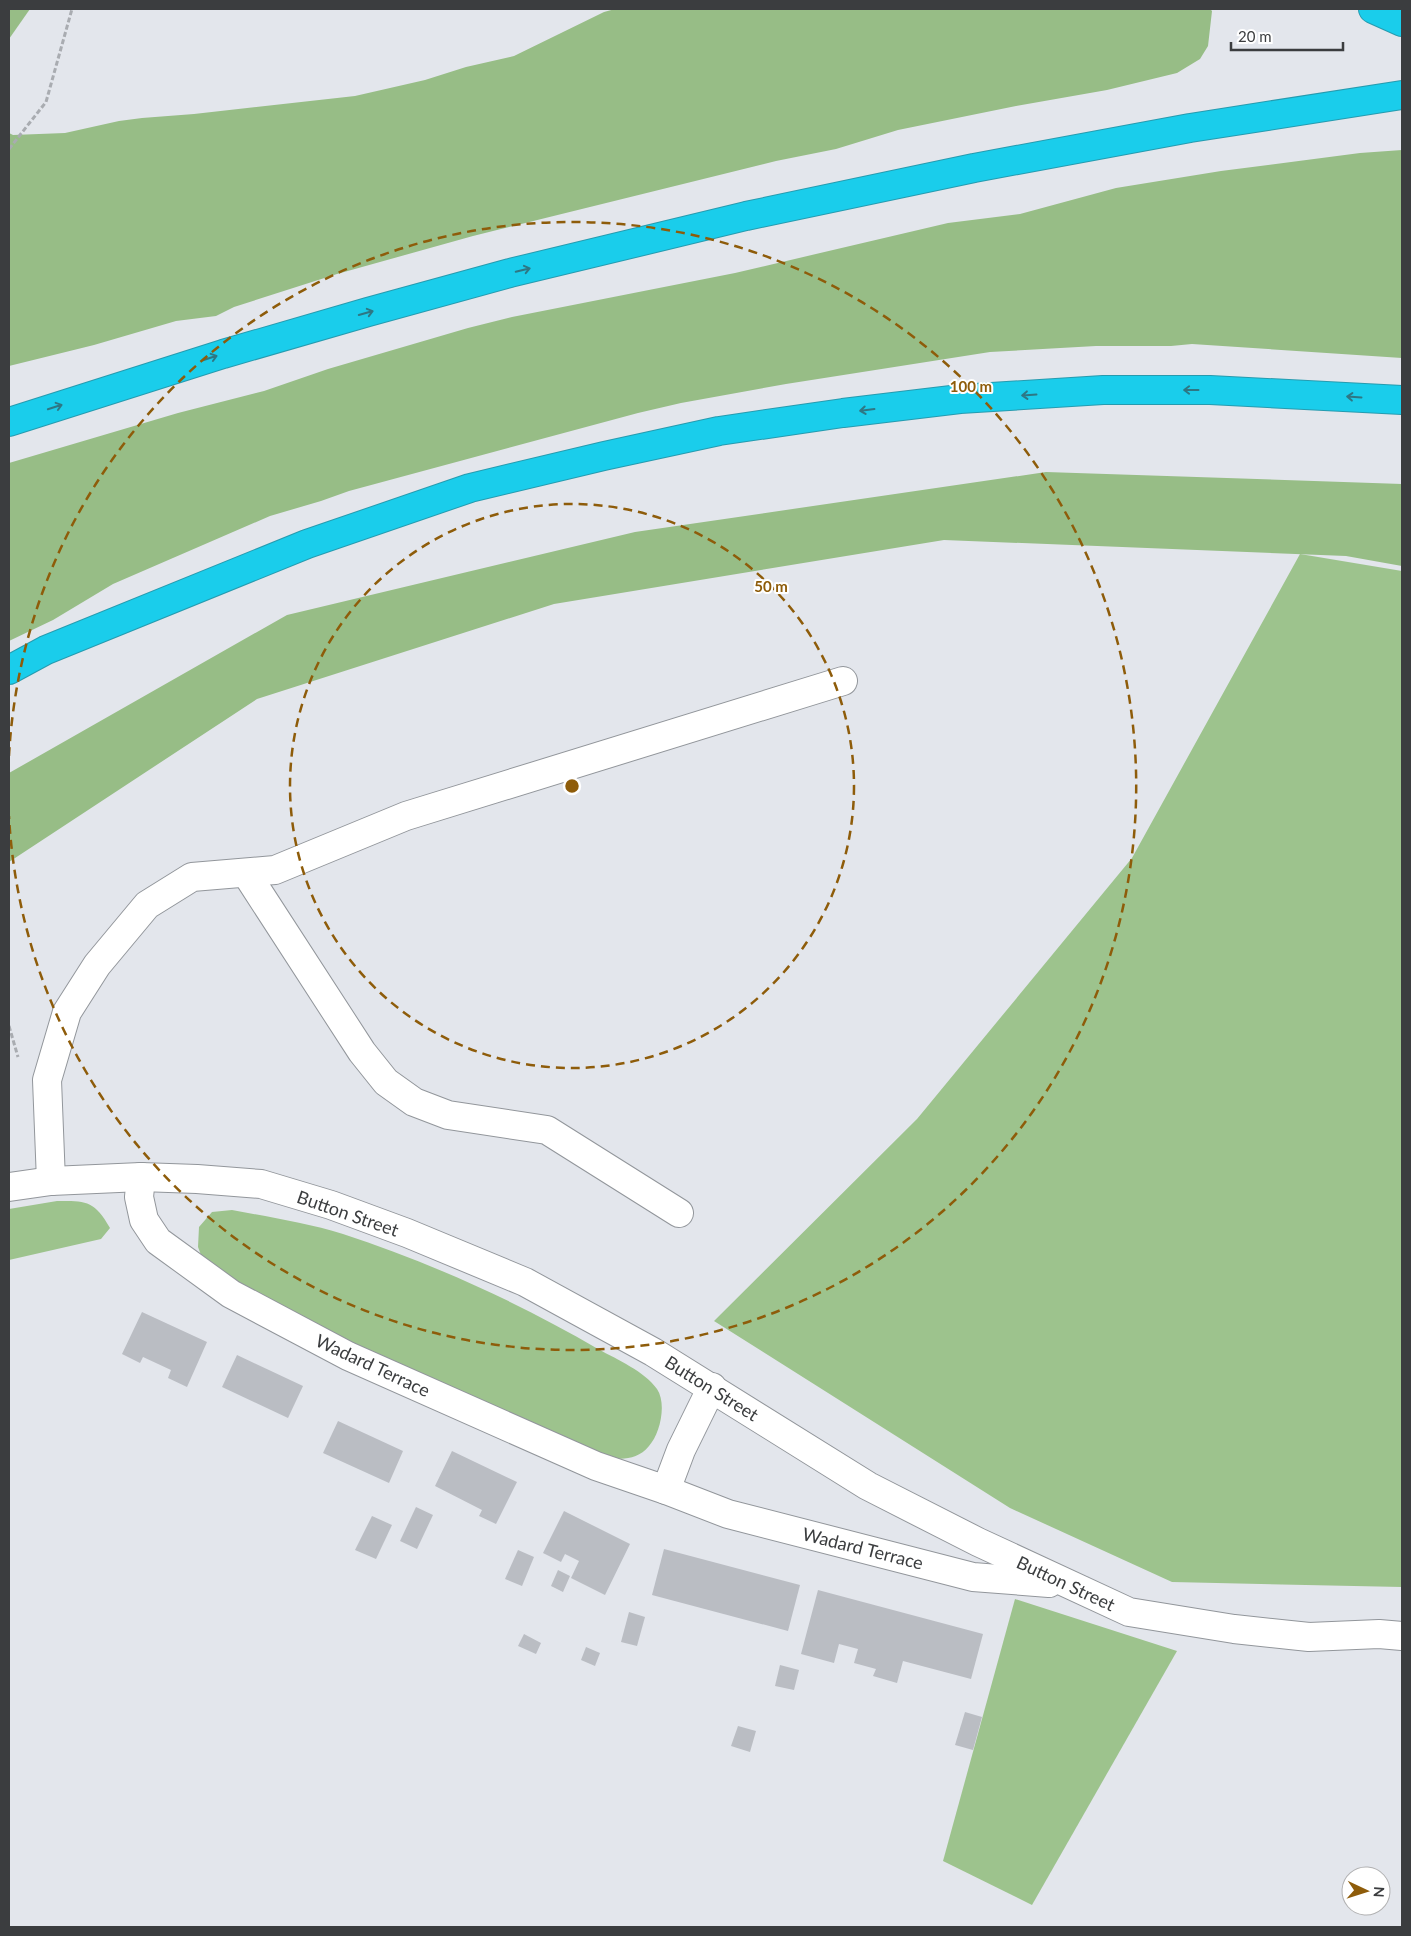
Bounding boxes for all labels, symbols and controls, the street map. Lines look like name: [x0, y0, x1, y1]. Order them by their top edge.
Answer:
scale bar: [1231, 20, 1344, 52]
text: 20 m: [1238, 27, 1272, 45]
one-way arrow: [514, 265, 530, 274]
one-way arrow: [358, 307, 374, 317]
one-way arrow: [202, 352, 218, 362]
text: 100 m: [950, 377, 992, 395]
one-way arrow: [1184, 385, 1200, 395]
one-way arrow: [1021, 390, 1037, 399]
one-way arrow: [1346, 393, 1362, 402]
one-way arrow: [47, 402, 63, 411]
one-way arrow: [860, 405, 876, 415]
text: 50 m: [754, 577, 788, 595]
centre of rings: [563, 777, 581, 795]
street label: Button Street: [294, 1185, 402, 1241]
street label: Wadard Terrace: [312, 1329, 434, 1401]
street label: Button Street: [661, 1351, 763, 1426]
street label: Wadard Terrace: [800, 1522, 926, 1574]
street label: Button Street: [1013, 1551, 1119, 1616]
north arrow: [1341, 1866, 1391, 1916]
text: N: [1371, 1886, 1388, 1898]

